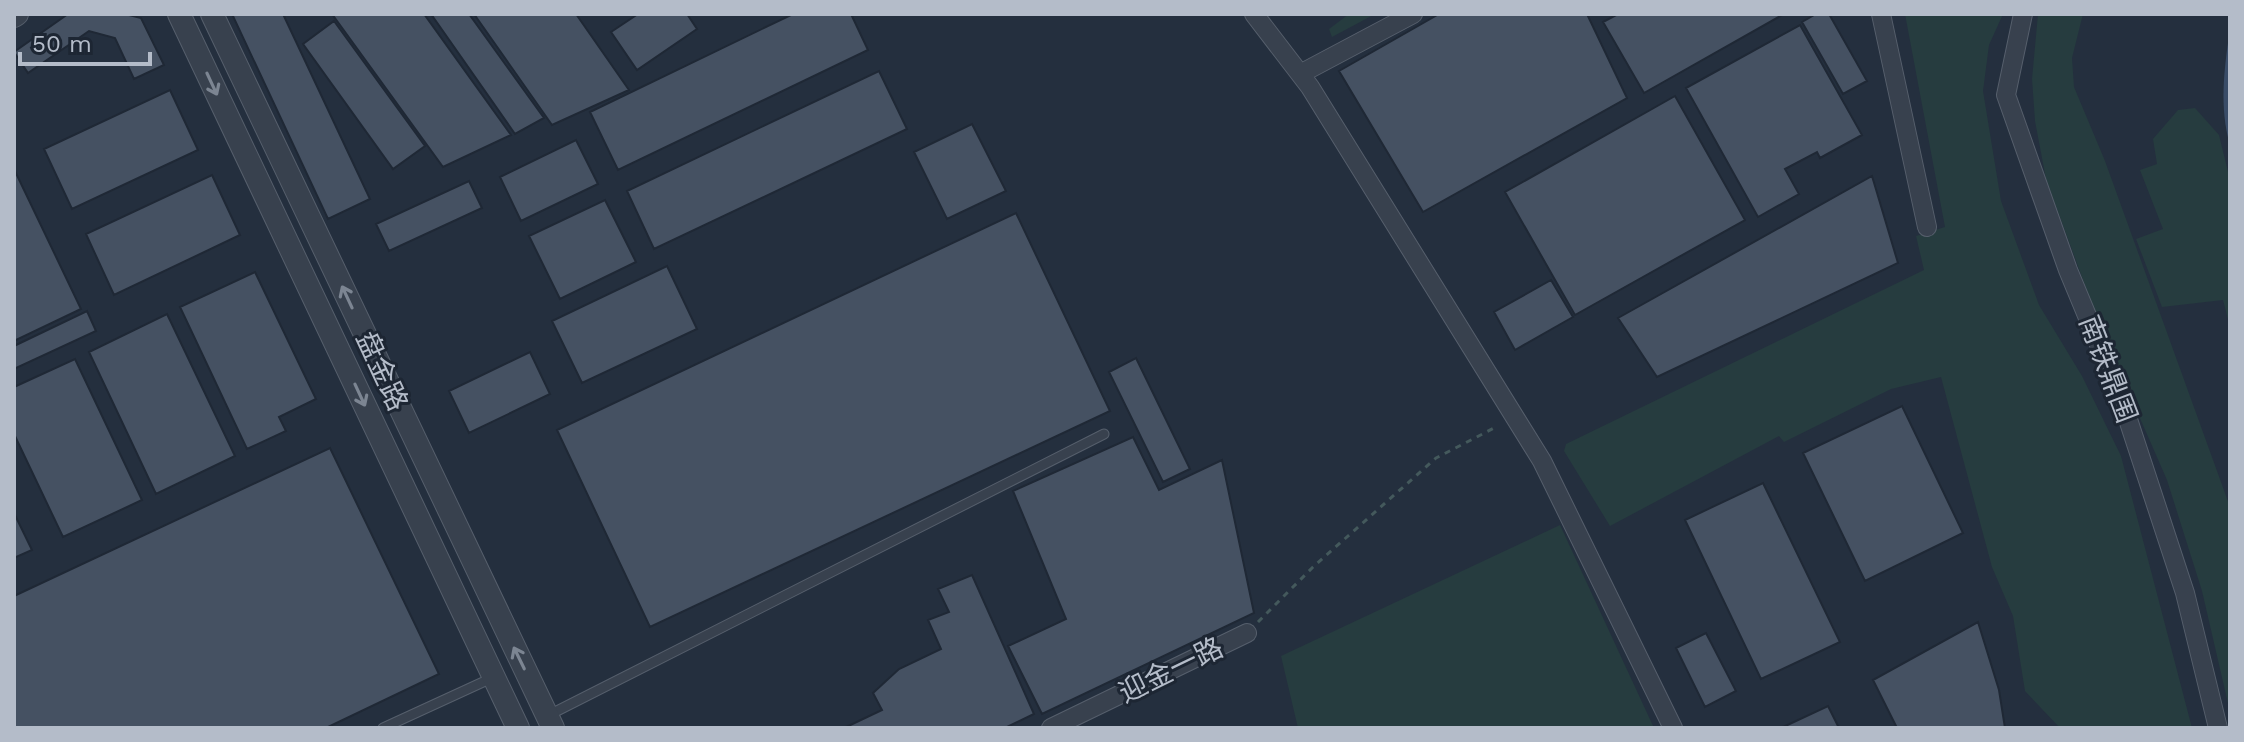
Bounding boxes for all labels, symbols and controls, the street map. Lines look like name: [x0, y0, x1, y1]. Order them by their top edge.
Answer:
scale bar: [20, 16, 150, 66]
text: 50 m: [32, 30, 92, 58]
one-way arrow: [205, 72, 220, 96]
one-way arrow: [339, 285, 354, 309]
street label: 南铁鼎围: [2073, 311, 2143, 427]
street label: 盘金路: [349, 326, 415, 416]
one-way arrow: [353, 383, 368, 407]
street label: 迎金一路: [1113, 631, 1229, 709]
one-way arrow: [511, 646, 526, 670]

